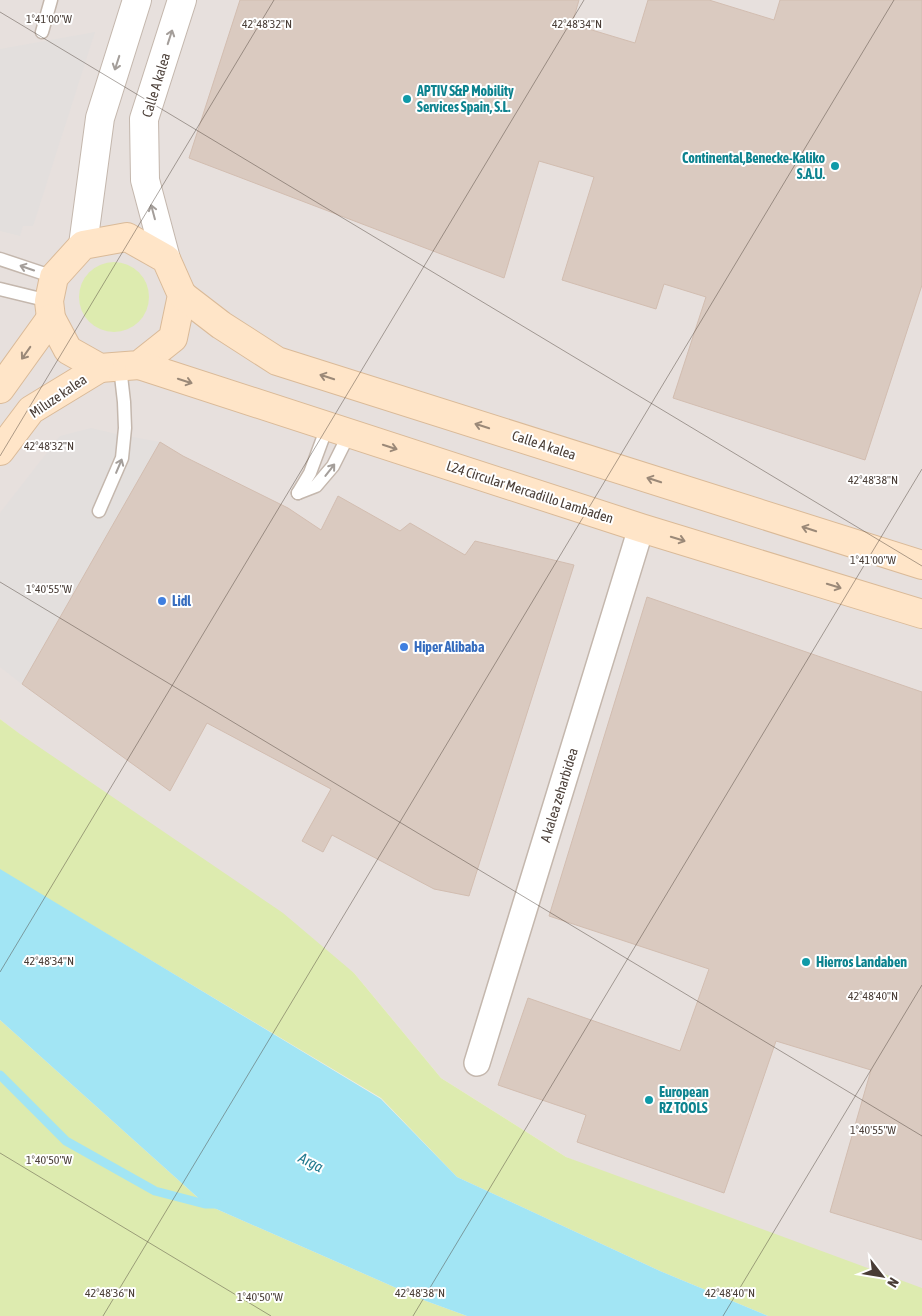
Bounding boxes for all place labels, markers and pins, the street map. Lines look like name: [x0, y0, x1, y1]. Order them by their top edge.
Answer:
place label: APTIV S&P Mobility Services Spain, S.L.: [416, 83, 514, 115]
marker: APTIV S&P Mobility Services Spain, S.L.: [401, 93, 413, 105]
place label: Continental,Benecke-Kaliko S.A.U.: [682, 150, 826, 182]
marker: Continental,Benecke-Kaliko S.A.U.: [829, 160, 841, 172]
place label: Lidl: [172, 593, 191, 609]
marker: Lidl: [156, 595, 168, 607]
place label: Hiper Alibaba: [414, 639, 485, 655]
marker: Hiper Alibaba: [398, 641, 410, 653]
place label: Hierros Landaben: [816, 954, 907, 970]
marker: Hierros Landaben: [800, 956, 812, 968]
place label: European RZ TOOLS: [659, 1084, 709, 1116]
marker: European RZ TOOLS: [643, 1094, 655, 1106]

